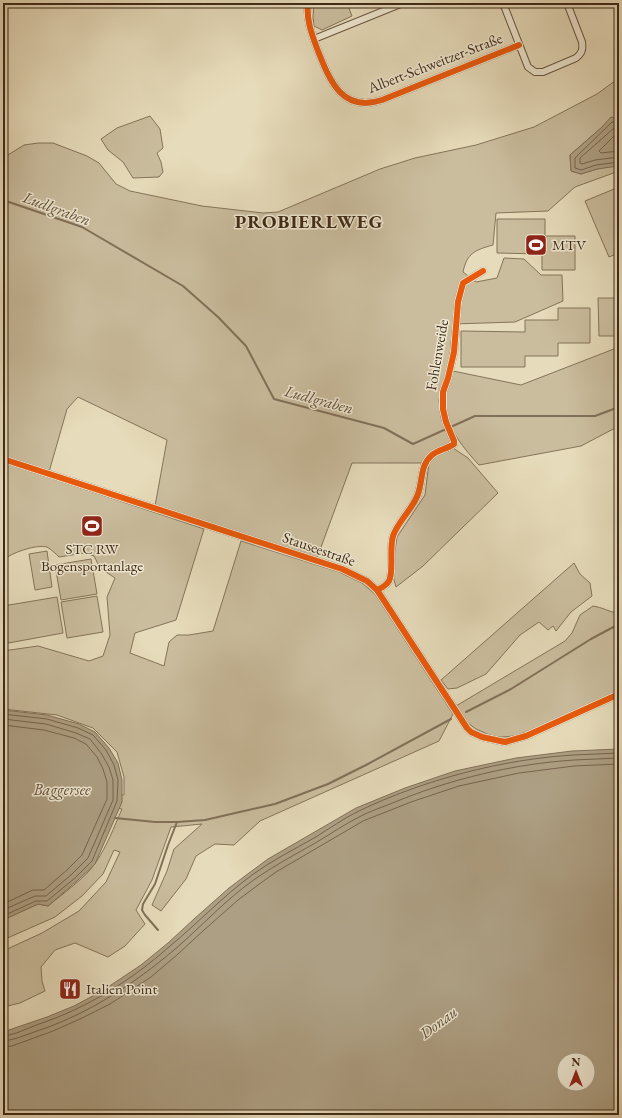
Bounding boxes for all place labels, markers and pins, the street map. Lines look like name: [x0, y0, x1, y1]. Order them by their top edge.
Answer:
sports icon: MTV: [523, 232, 549, 258]
place label: MTV: [552, 235, 587, 254]
sports icon: STC RW Bogensportanlage: [79, 513, 105, 539]
place label: STC RW Bogensportanlage: [41, 539, 143, 575]
restaurant icon: Italien Point: [57, 976, 83, 1002]
place label: Italien Point: [86, 979, 157, 998]

